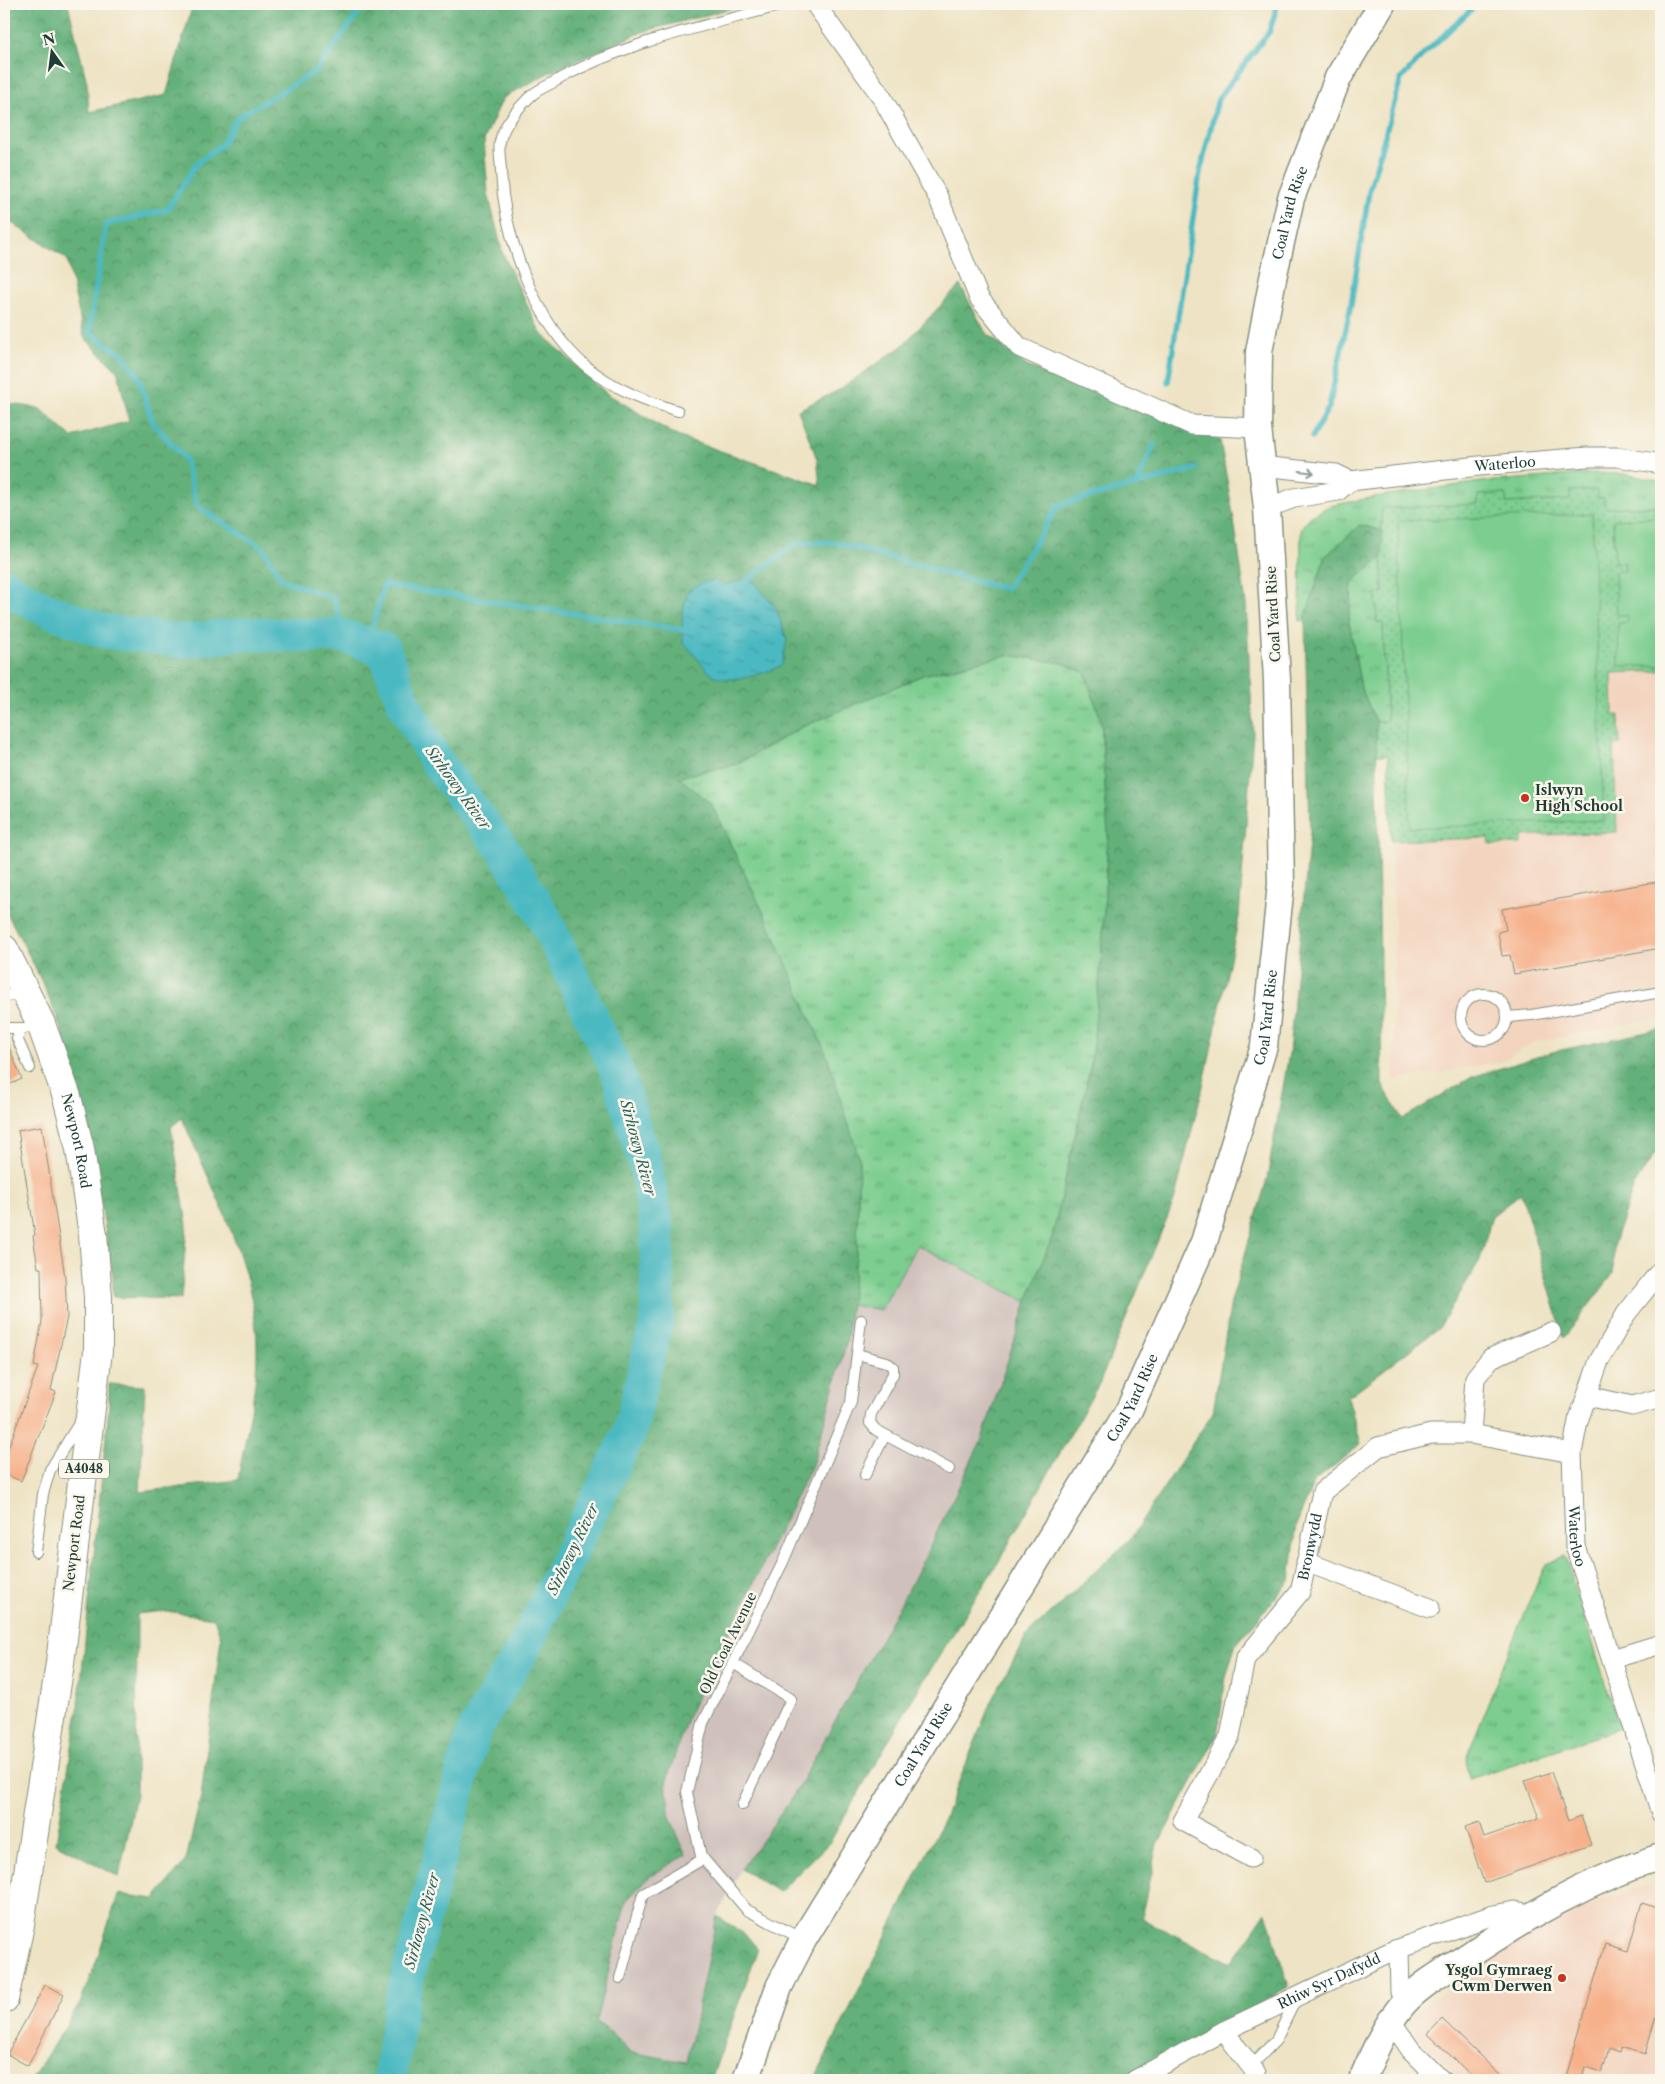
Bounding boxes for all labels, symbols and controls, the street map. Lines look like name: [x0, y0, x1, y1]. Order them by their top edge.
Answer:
north arrow: [28, 28, 78, 78]
text: N: [41, 29, 57, 50]
street label: Coal Yard Rise: [1268, 163, 1312, 261]
street label: Waterloo: [1473, 452, 1536, 475]
one-way arrow: [1299, 467, 1315, 477]
street label: Coal Yard Rise: [1261, 565, 1285, 663]
water label: Sirhowy River: [421, 741, 496, 834]
place label: Islwyn High School: [1535, 781, 1623, 815]
marker: Islwyn High School: [1519, 792, 1531, 804]
street label: Coal Yard Rise: [1250, 969, 1281, 1068]
street label: Newport Road: [57, 1091, 95, 1190]
water label: Sirhowy River: [616, 1097, 661, 1199]
street label: Coal Yard Rise: [1102, 1351, 1162, 1445]
road number: A4048: [59, 1460, 109, 1478]
street label: Newport Road: [59, 1493, 89, 1592]
water label: Sirhowy River: [542, 1499, 603, 1598]
street label: Waterloo: [1565, 1504, 1590, 1569]
street label: Bronwydd: [1294, 1511, 1326, 1582]
street label: Old Coal Avenue: [695, 1589, 761, 1697]
street label: Coal Yard Rise: [890, 1699, 956, 1790]
water label: Sirhowy River: [399, 1870, 444, 1972]
street label: Rhiw Syr Dafydd: [1275, 1949, 1384, 2013]
place label: Ysgol Gymraeg Cwm Derwen: [1444, 1961, 1553, 1995]
marker: Ysgol Gymraeg Cwm Derwen: [1556, 1972, 1568, 1984]

